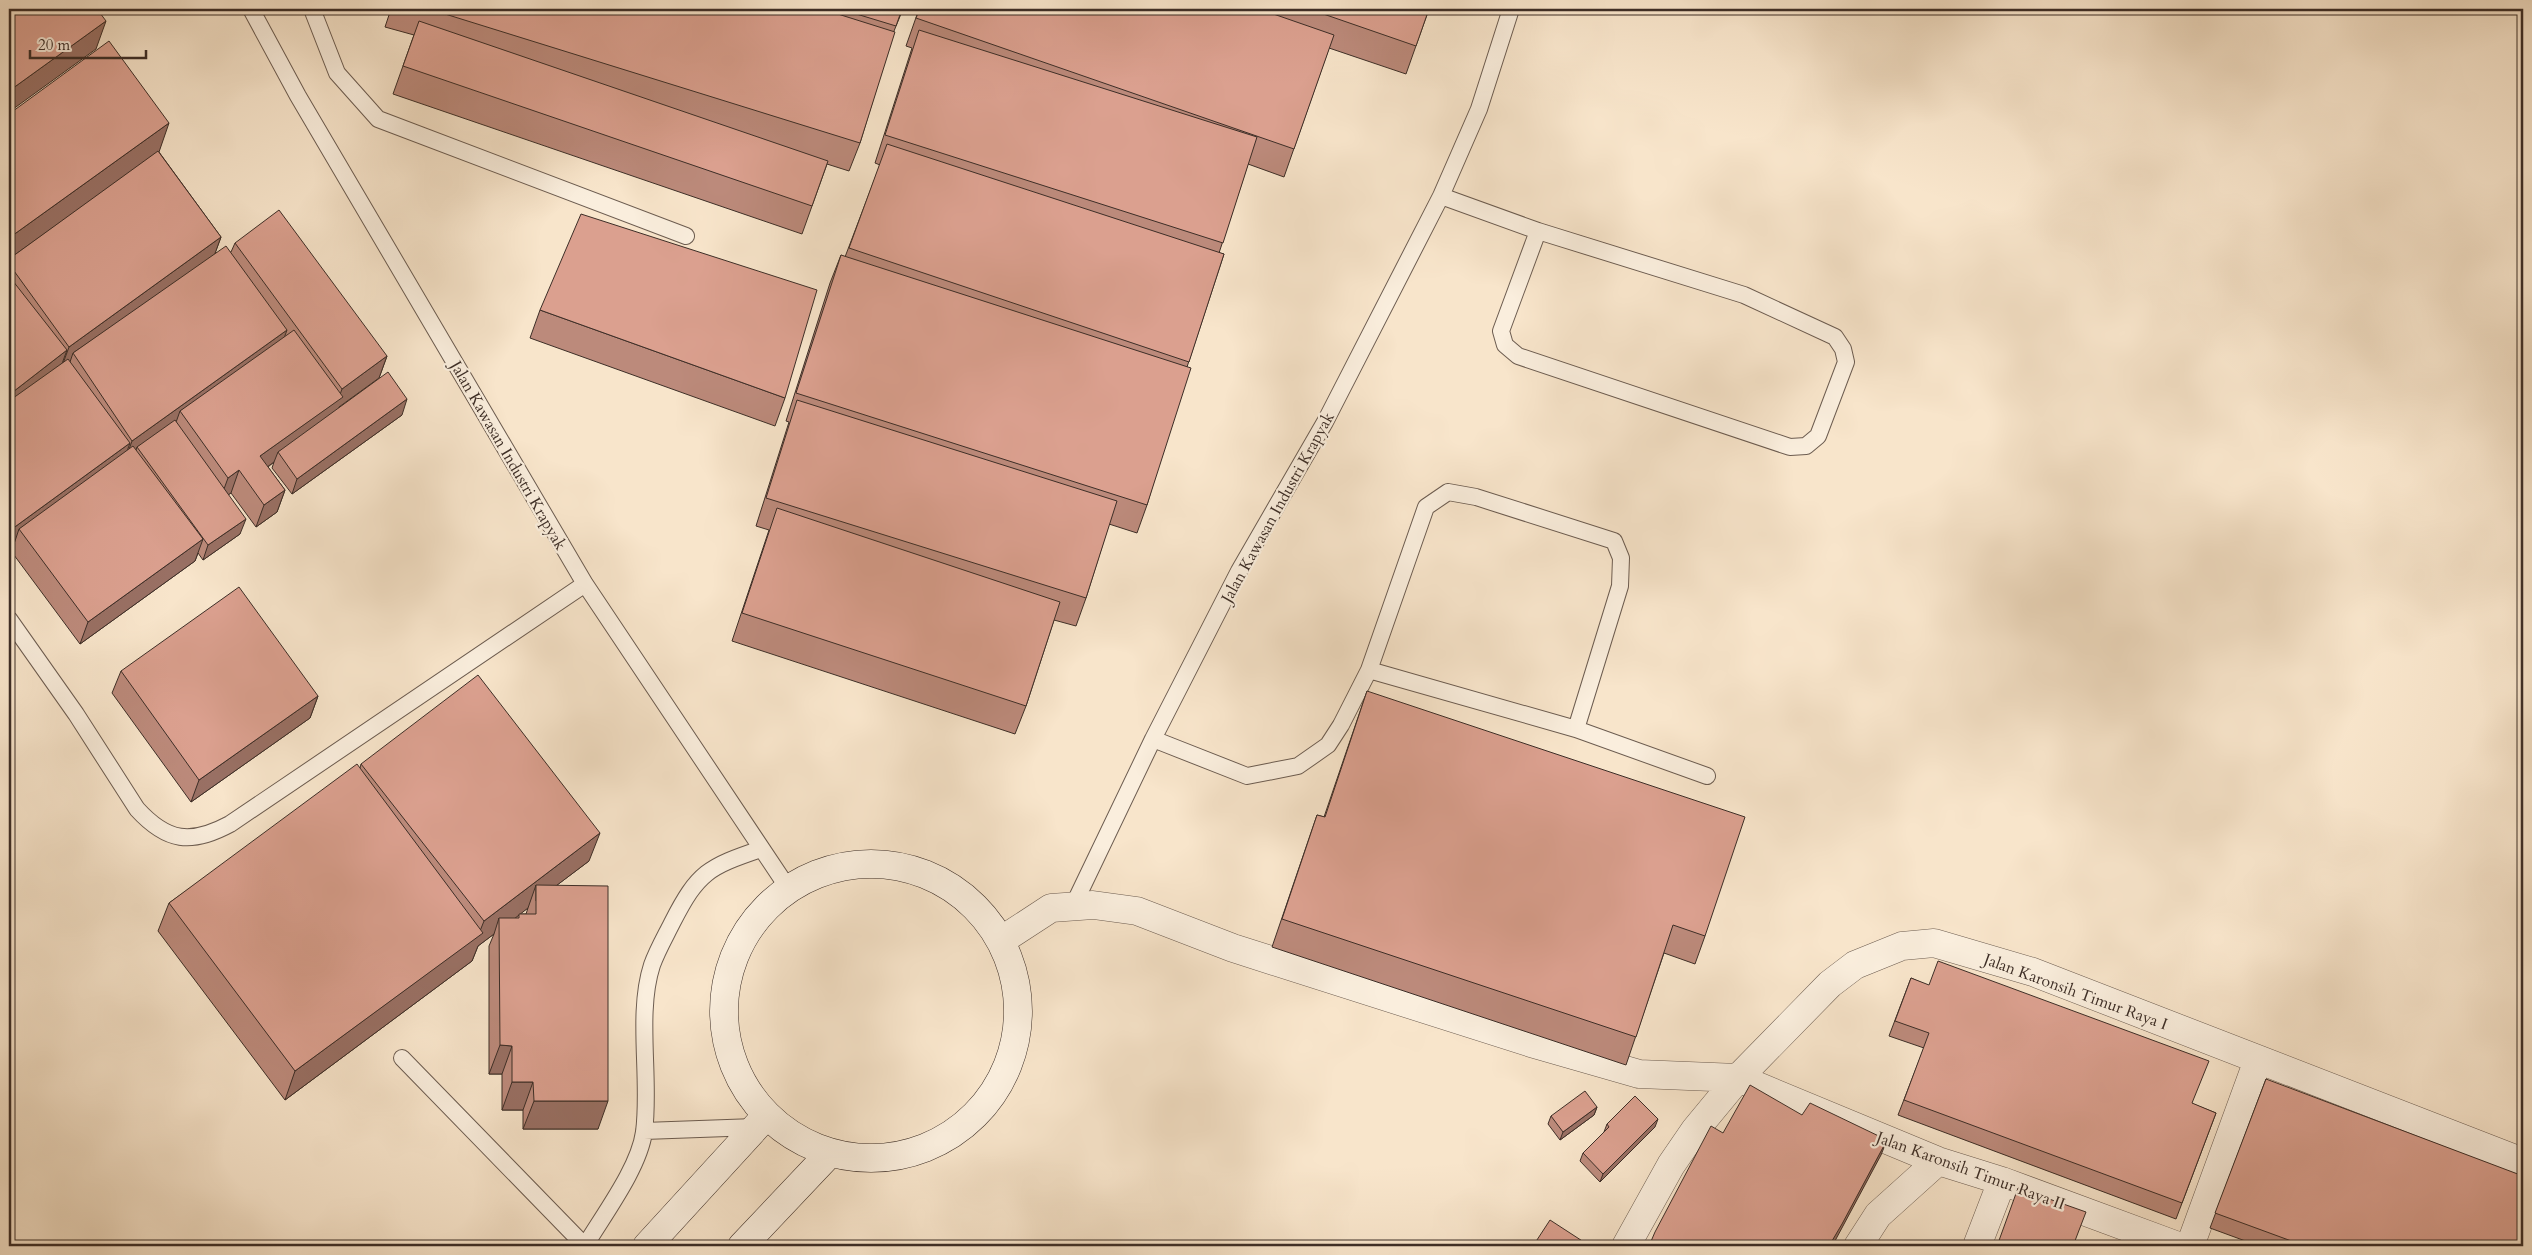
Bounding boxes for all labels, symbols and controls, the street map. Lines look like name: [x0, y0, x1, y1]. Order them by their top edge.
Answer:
scale bar: [30, 28, 146, 60]
text: 20 m: [38, 35, 70, 55]
street label: Jalan Kawasan Industri Krapyak: [444, 355, 572, 554]
street label: Jalan Kawasan Industri Krapyak: [1215, 408, 1340, 609]
street label: Jalan Karonsih Timur Raya I: [1979, 948, 2170, 1035]
street label: Jalan Karonsih Timur Raya II: [1871, 1126, 2068, 1215]

